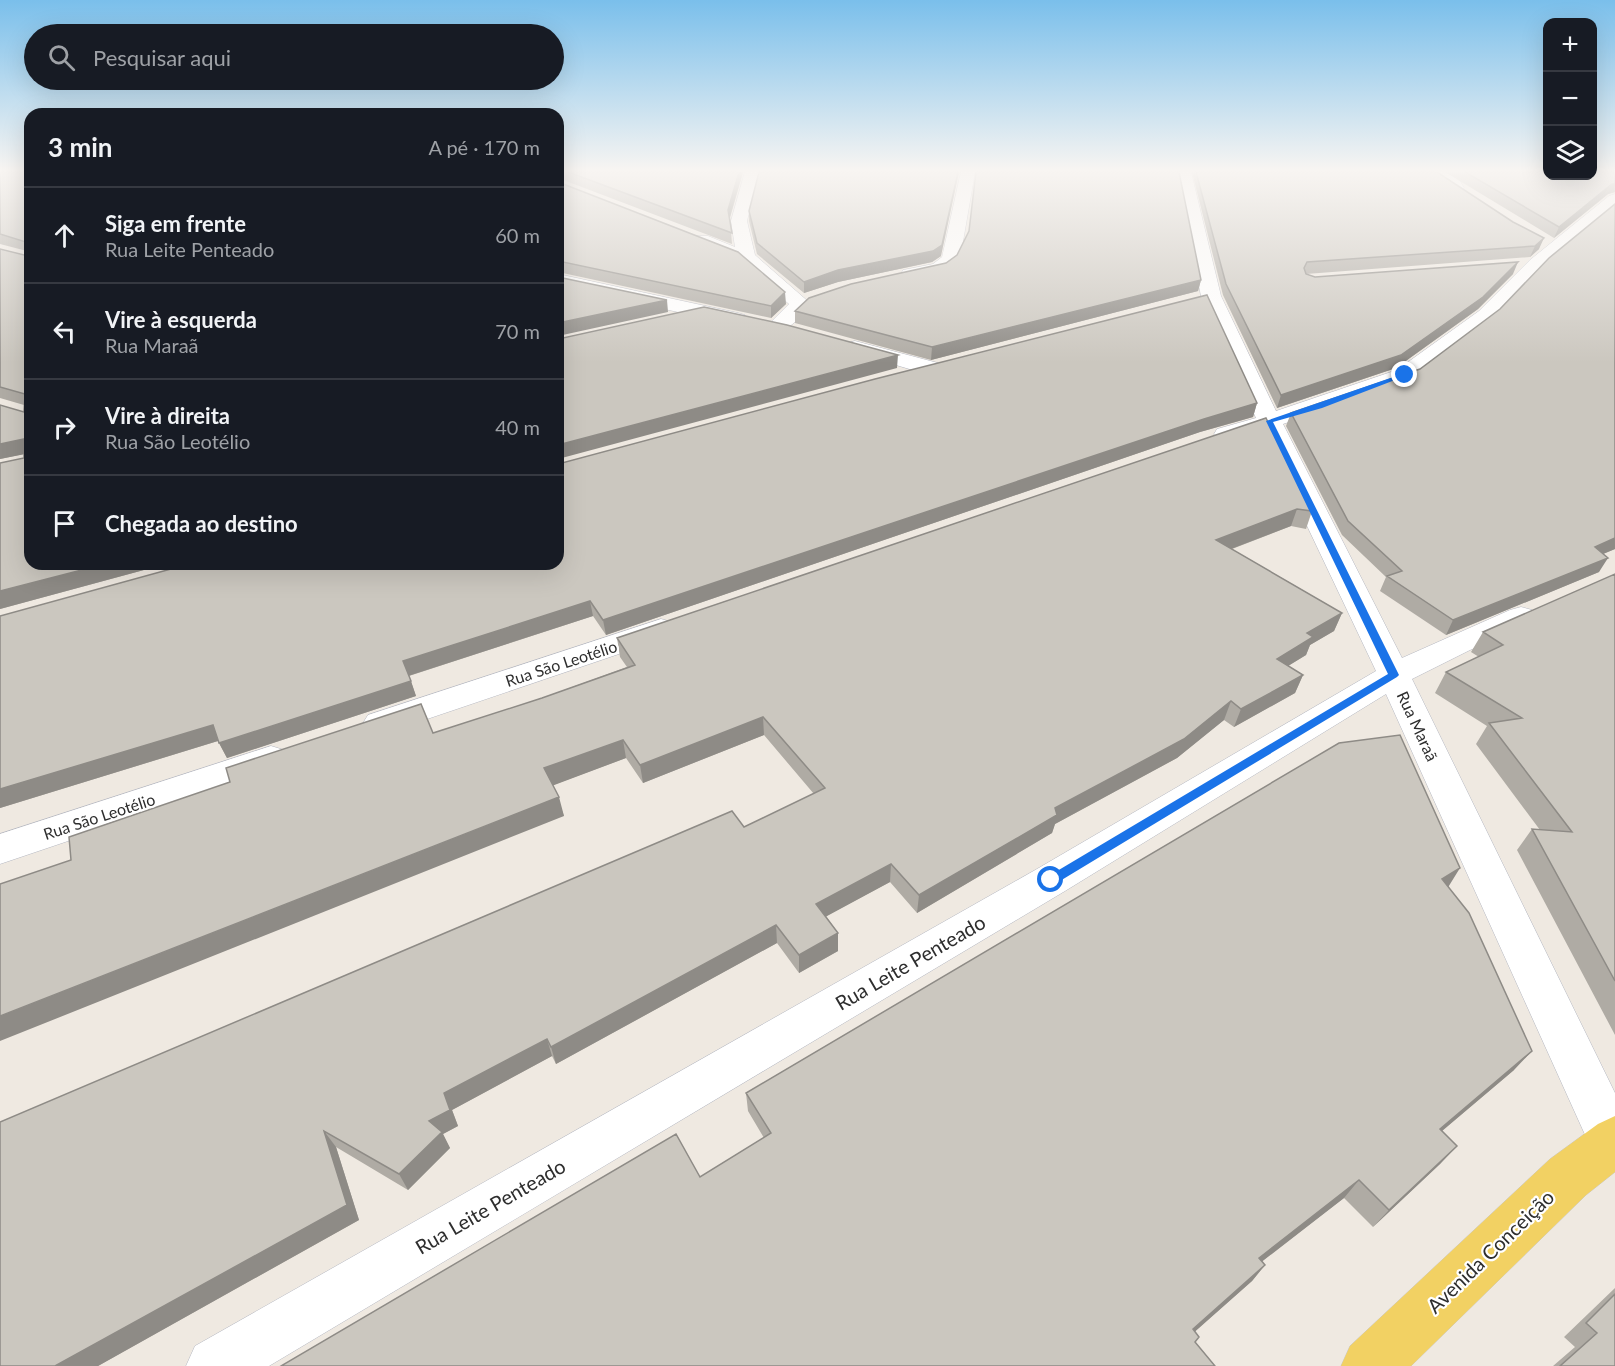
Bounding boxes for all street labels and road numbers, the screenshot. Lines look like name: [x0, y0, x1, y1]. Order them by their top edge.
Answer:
street label: Rua São Leotélio: [503, 636, 619, 690]
street label: Rua Maraã: [1394, 688, 1442, 764]
street label: Rua São Leotélio: [41, 789, 157, 843]
street label: Rua Leite Penteado: [831, 909, 989, 1015]
street label: Rua Leite Penteado: [411, 1153, 569, 1259]
street label: Avenida Conceição: [1422, 1184, 1558, 1318]

